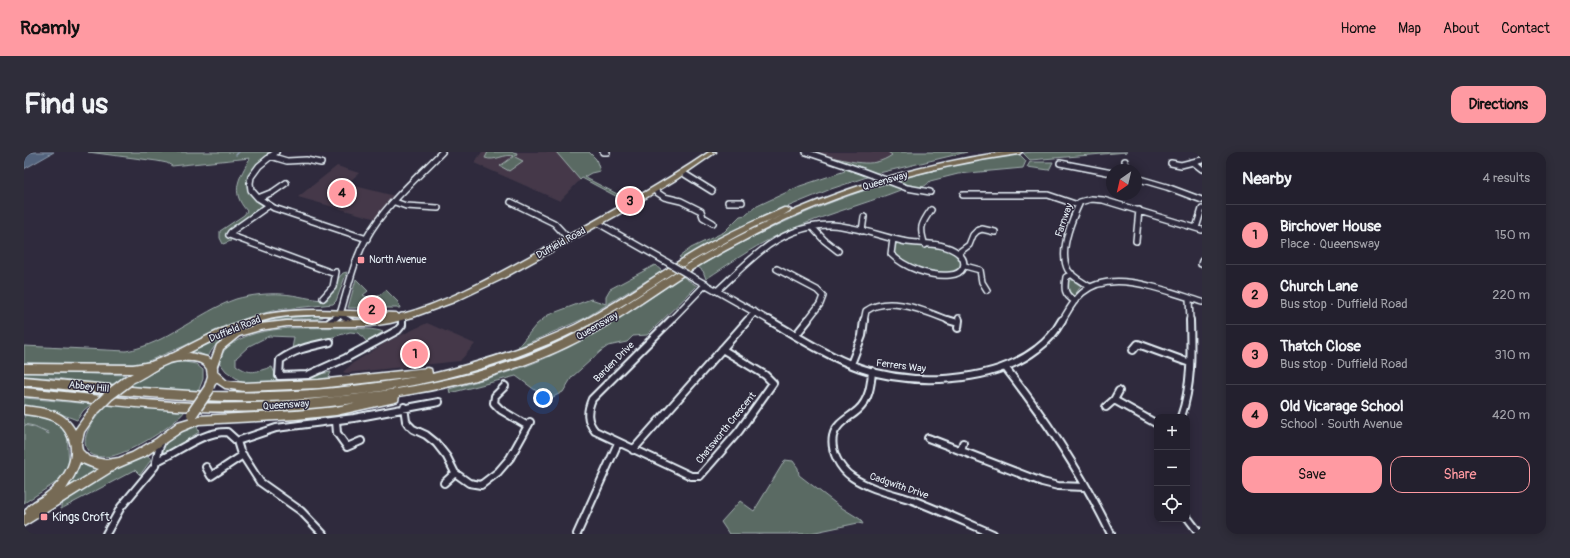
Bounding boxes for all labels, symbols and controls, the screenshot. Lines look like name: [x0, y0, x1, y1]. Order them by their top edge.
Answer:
text: Roamly: [20, 16, 80, 40]
text: Home: [1341, 20, 1376, 37]
text: Map: [1398, 20, 1421, 37]
text: About: [1443, 20, 1479, 37]
text: Contact: [1501, 20, 1550, 37]
button: Directions: [1451, 86, 1546, 123]
text: Find us: [24, 87, 108, 122]
north arrow: [1106, 164, 1142, 200]
text: Nearby: [1242, 168, 1291, 189]
street label: Queensway: [861, 169, 910, 193]
text: 4 results: [1483, 170, 1530, 186]
pin: 4: [329, 178, 355, 208]
pin: 3: [617, 186, 643, 216]
street label: Farnway: [1053, 201, 1076, 238]
text: Birchover House: [1280, 217, 1381, 236]
street label: Duffield Road: [534, 224, 588, 261]
text: 1: [1252, 227, 1258, 243]
text: 150 m: [1495, 227, 1530, 243]
text: Place · Queensway: [1280, 236, 1380, 252]
place label: North Avenue: [369, 254, 426, 266]
marker: North Avenue: [356, 255, 366, 265]
text: Church Lane: [1280, 277, 1358, 296]
text: 2: [1251, 287, 1259, 303]
text: 220 m: [1492, 287, 1530, 303]
pin: 2: [359, 295, 385, 325]
text: Bus stop · Duffield Road: [1280, 296, 1408, 312]
street label: Queensway: [574, 309, 621, 343]
street label: Duffield Road: [207, 313, 263, 345]
text: Thatch Close: [1280, 337, 1361, 356]
pin: 1: [402, 339, 428, 369]
street label: Barden Drive: [591, 339, 637, 385]
text: 3: [1251, 347, 1259, 363]
text: 310 m: [1494, 347, 1530, 363]
text: Bus stop · Duffield Road: [1280, 356, 1408, 372]
street label: Ferrers Way: [875, 357, 927, 375]
street label: Abbey Hill: [68, 379, 110, 395]
your location: [533, 388, 553, 408]
street label: Chatsworth Crescent: [693, 389, 759, 466]
street label: Queensway: [262, 397, 310, 413]
text: Old Vicarage School: [1280, 397, 1404, 416]
text: 4: [1251, 407, 1259, 423]
text: 420 m: [1492, 407, 1530, 423]
map controls: [1154, 414, 1190, 522]
button: +: [1154, 414, 1190, 450]
text: School · South Avenue: [1280, 416, 1402, 432]
button: −: [1154, 450, 1190, 486]
button: Save: [1242, 456, 1382, 493]
button: Share: [1390, 456, 1530, 493]
street label: Cadgwith Drive: [868, 470, 930, 502]
button: locate: [1154, 486, 1190, 522]
place label: Kings Croft: [52, 510, 110, 525]
marker: Kings Croft: [39, 512, 49, 522]

